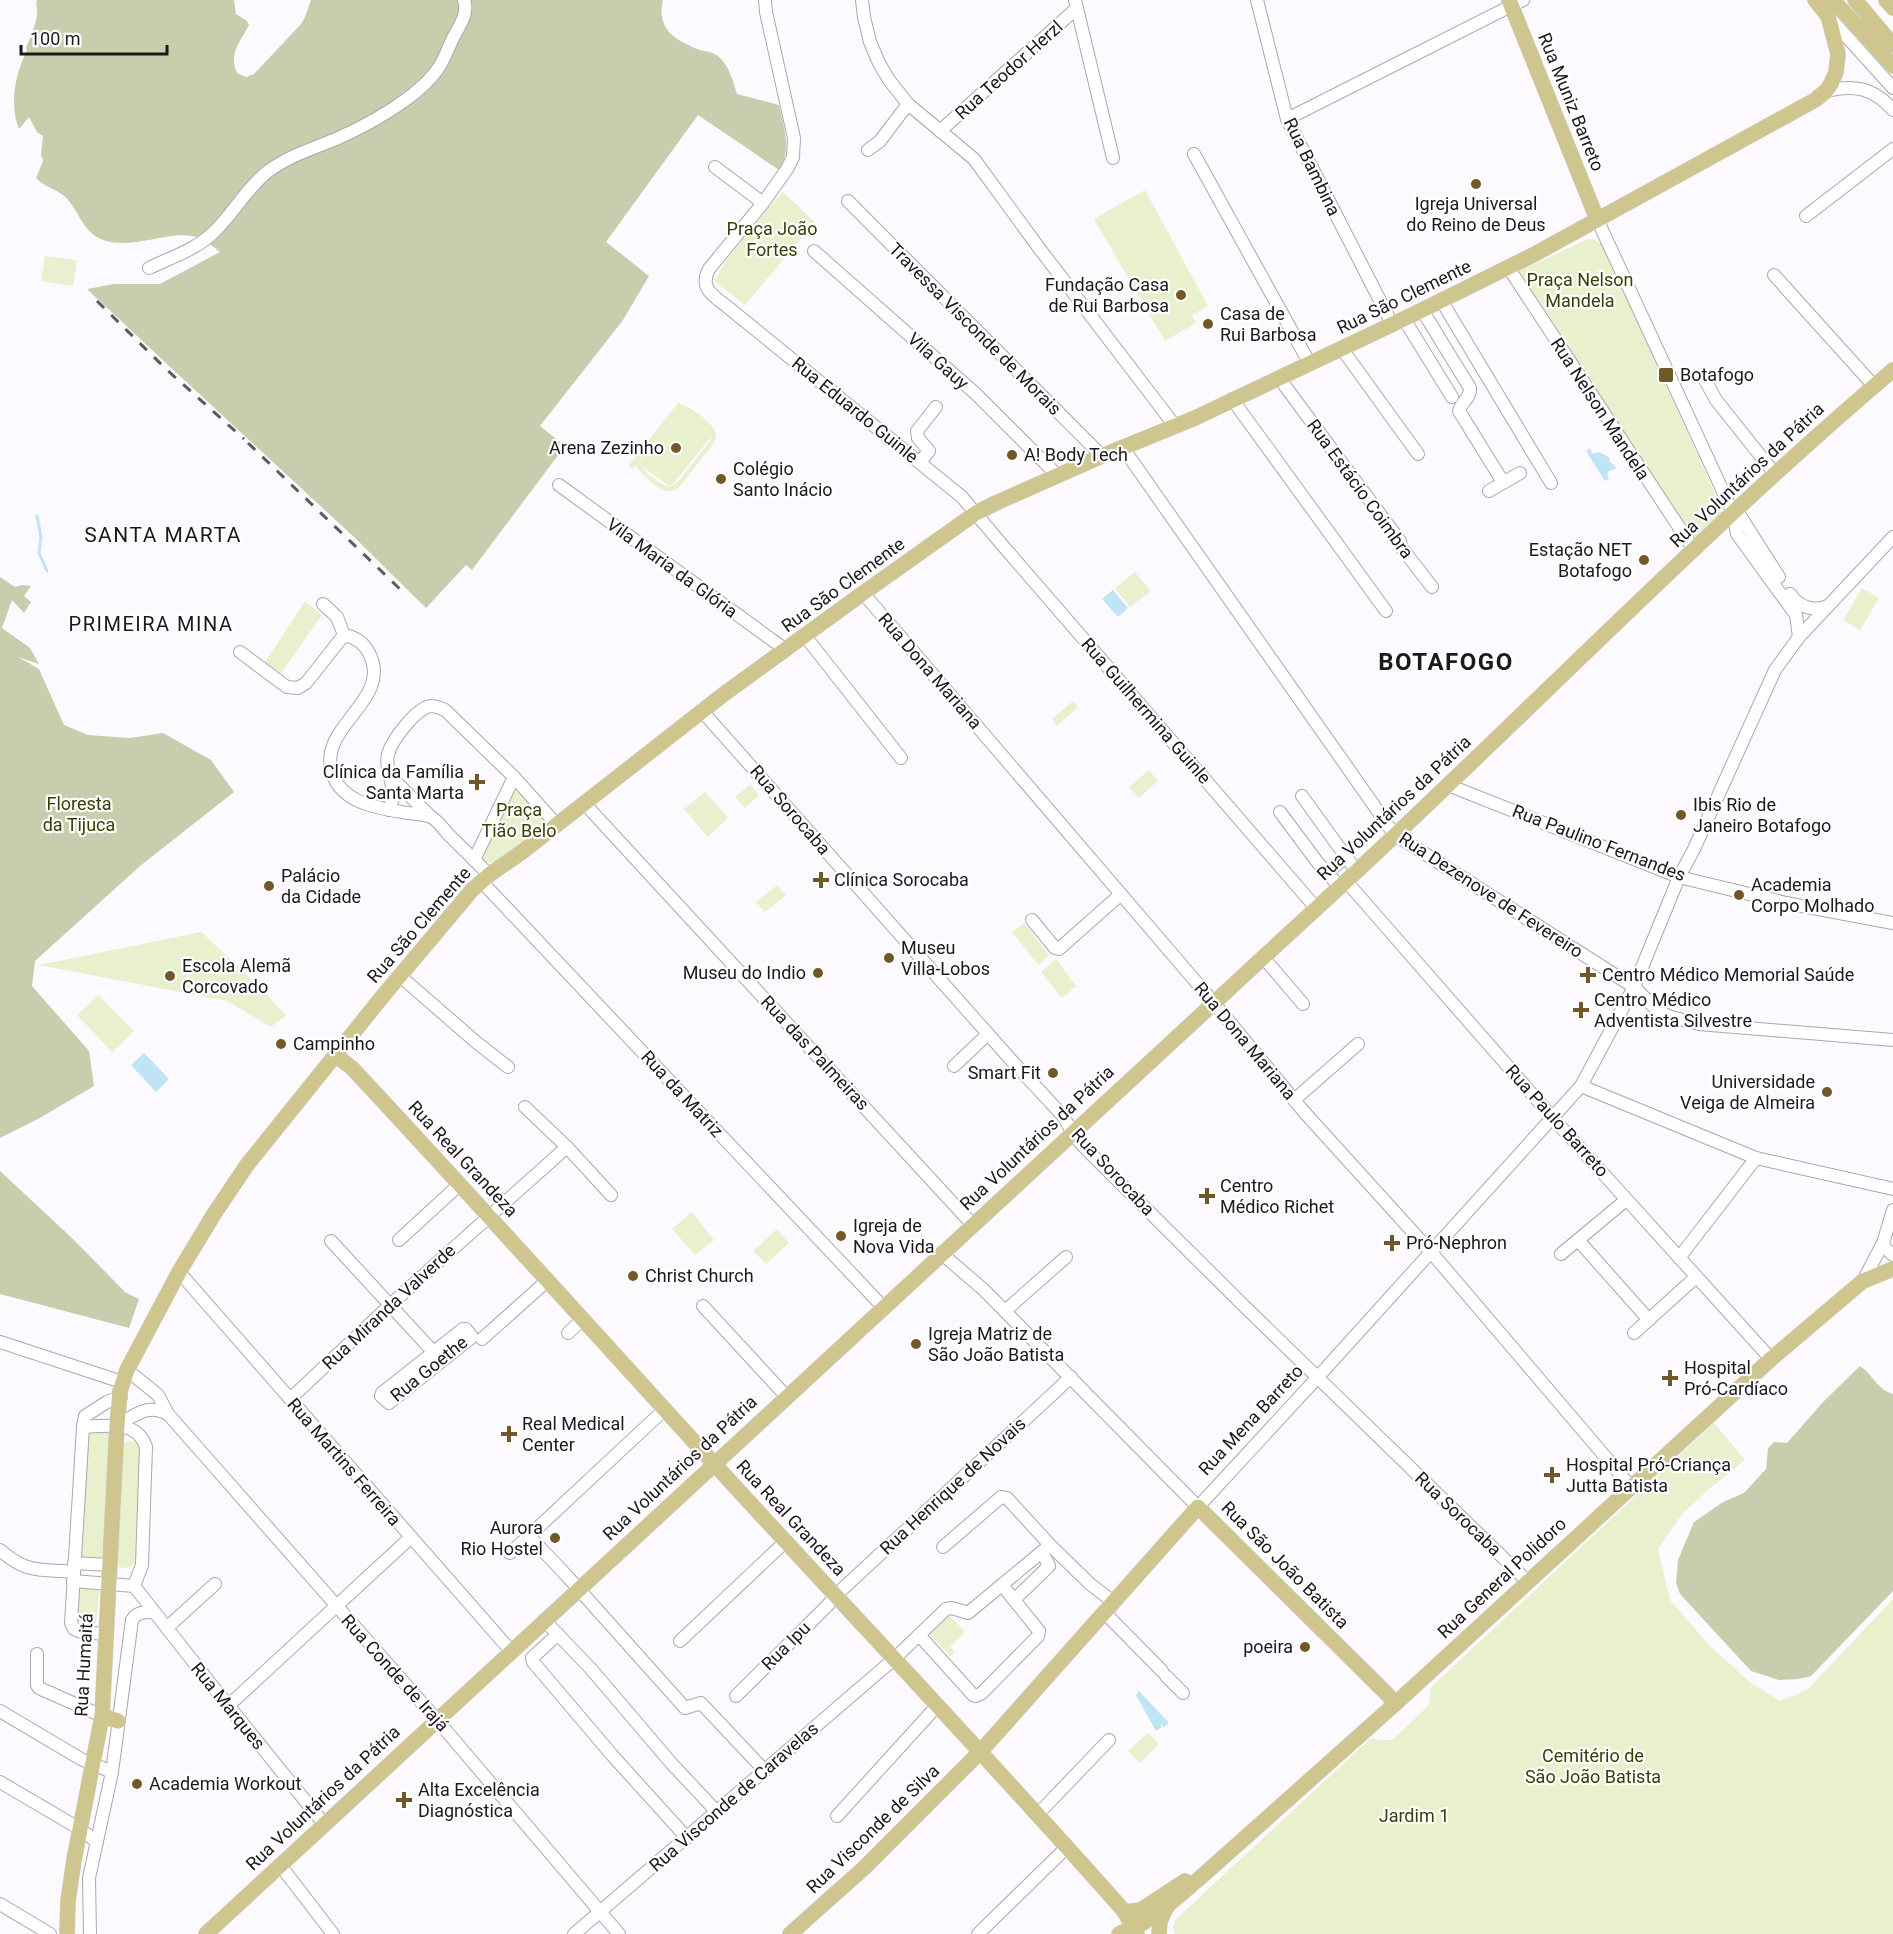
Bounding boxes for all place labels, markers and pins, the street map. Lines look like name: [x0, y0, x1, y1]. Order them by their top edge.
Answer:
marker: Igreja Universal do Reino de Deus: [1469, 177, 1483, 191]
place label: Igreja Universal do Reino de Deus: [1406, 193, 1546, 235]
place label: Fundação Casa de Rui Barbosa: [1045, 274, 1169, 316]
marker: Fundação Casa de Rui Barbosa: [1174, 288, 1188, 302]
place label: Casa de Rui Barbosa: [1220, 303, 1316, 345]
marker: Casa de Rui Barbosa: [1201, 317, 1215, 331]
place label: Botafogo: [1680, 364, 1754, 385]
marker: Botafogo: [1657, 366, 1675, 384]
place label: Arena Zezinho: [549, 437, 664, 458]
marker: Arena Zezinho: [669, 441, 683, 455]
place label: A! Body Tech: [1024, 444, 1128, 465]
marker: A! Body Tech: [1005, 448, 1019, 462]
place label: Colégio Santo Inácio: [733, 458, 833, 500]
marker: Colégio Santo Inácio: [714, 472, 728, 486]
place label: Estação NET Botafogo: [1529, 539, 1632, 581]
marker: Estação NET Botafogo: [1637, 553, 1651, 567]
place label: Clínica da Família Santa Marta: [323, 761, 464, 803]
marker: Clínica da Família Santa Marta: [468, 773, 486, 791]
place label: Ibis Rio de Janeiro Botafogo: [1693, 794, 1831, 836]
marker: Ibis Rio de Janeiro Botafogo: [1674, 808, 1688, 822]
place label: Palácio da Cidade: [281, 865, 361, 907]
place label: Clínica Sorocaba: [834, 869, 969, 890]
marker: Clínica Sorocaba: [812, 871, 830, 889]
place label: Academia Corpo Molhado: [1751, 874, 1874, 916]
marker: Palácio da Cidade: [262, 879, 276, 893]
marker: Academia Corpo Molhado: [1732, 888, 1746, 902]
place label: Museu Villa-Lobos: [901, 937, 990, 979]
marker: Museu Villa-Lobos: [882, 951, 896, 965]
place label: Escola Alemã Corcovado: [182, 955, 291, 997]
place label: Museu do Indio: [683, 962, 806, 983]
place label: Centro Médico Memorial Saúde: [1602, 964, 1854, 985]
marker: Museu do Indio: [811, 966, 825, 980]
marker: Centro Médico Memorial Saúde: [1579, 966, 1597, 984]
marker: Escola Alemã Corcovado: [163, 969, 177, 983]
place label: Centro Médico Adventista Silvestre: [1594, 989, 1752, 1031]
marker: Centro Médico Adventista Silvestre: [1572, 1001, 1590, 1019]
place label: Campinho: [293, 1033, 375, 1054]
marker: Campinho: [274, 1037, 288, 1051]
place label: Smart Fit: [968, 1062, 1041, 1083]
marker: Smart Fit: [1046, 1066, 1060, 1080]
place label: Universidade Veiga de Almeira: [1680, 1071, 1815, 1113]
marker: Universidade Veiga de Almeira: [1820, 1085, 1834, 1099]
place label: Centro Médico Richet: [1220, 1175, 1334, 1217]
marker: Centro Médico Richet: [1198, 1187, 1216, 1205]
place label: Igreja de Nova Vida: [853, 1215, 935, 1257]
marker: Igreja de Nova Vida: [834, 1229, 848, 1243]
place label: Pró-Nephron: [1406, 1232, 1507, 1253]
marker: Pró-Nephron: [1383, 1234, 1401, 1252]
place label: Christ Church: [645, 1265, 754, 1286]
marker: Christ Church: [626, 1269, 640, 1283]
place label: Igreja Matriz de São João Batista: [928, 1323, 1064, 1365]
marker: Igreja Matriz de São João Batista: [909, 1337, 923, 1351]
place label: Hospital Pró-Cardíaco: [1684, 1357, 1788, 1399]
marker: Hospital Pró-Cardíaco: [1661, 1369, 1679, 1387]
place label: Real Medical Center: [522, 1413, 625, 1455]
marker: Real Medical Center: [500, 1425, 518, 1443]
place label: Hospital Pró-Criança Jutta Batista: [1566, 1454, 1731, 1496]
marker: Hospital Pró-Criança Jutta Batista: [1543, 1466, 1561, 1484]
place label: Aurora Rio Hostel: [461, 1517, 543, 1559]
marker: Aurora Rio Hostel: [548, 1531, 562, 1545]
place label: poeira: [1243, 1636, 1293, 1657]
marker: poeira: [1298, 1640, 1312, 1654]
place label: Academia Workout: [149, 1773, 301, 1794]
marker: Academia Workout: [130, 1777, 144, 1791]
place label: Alta Excelência Diagnóstica: [418, 1779, 540, 1821]
marker: Alta Excelência Diagnóstica: [395, 1791, 413, 1809]

